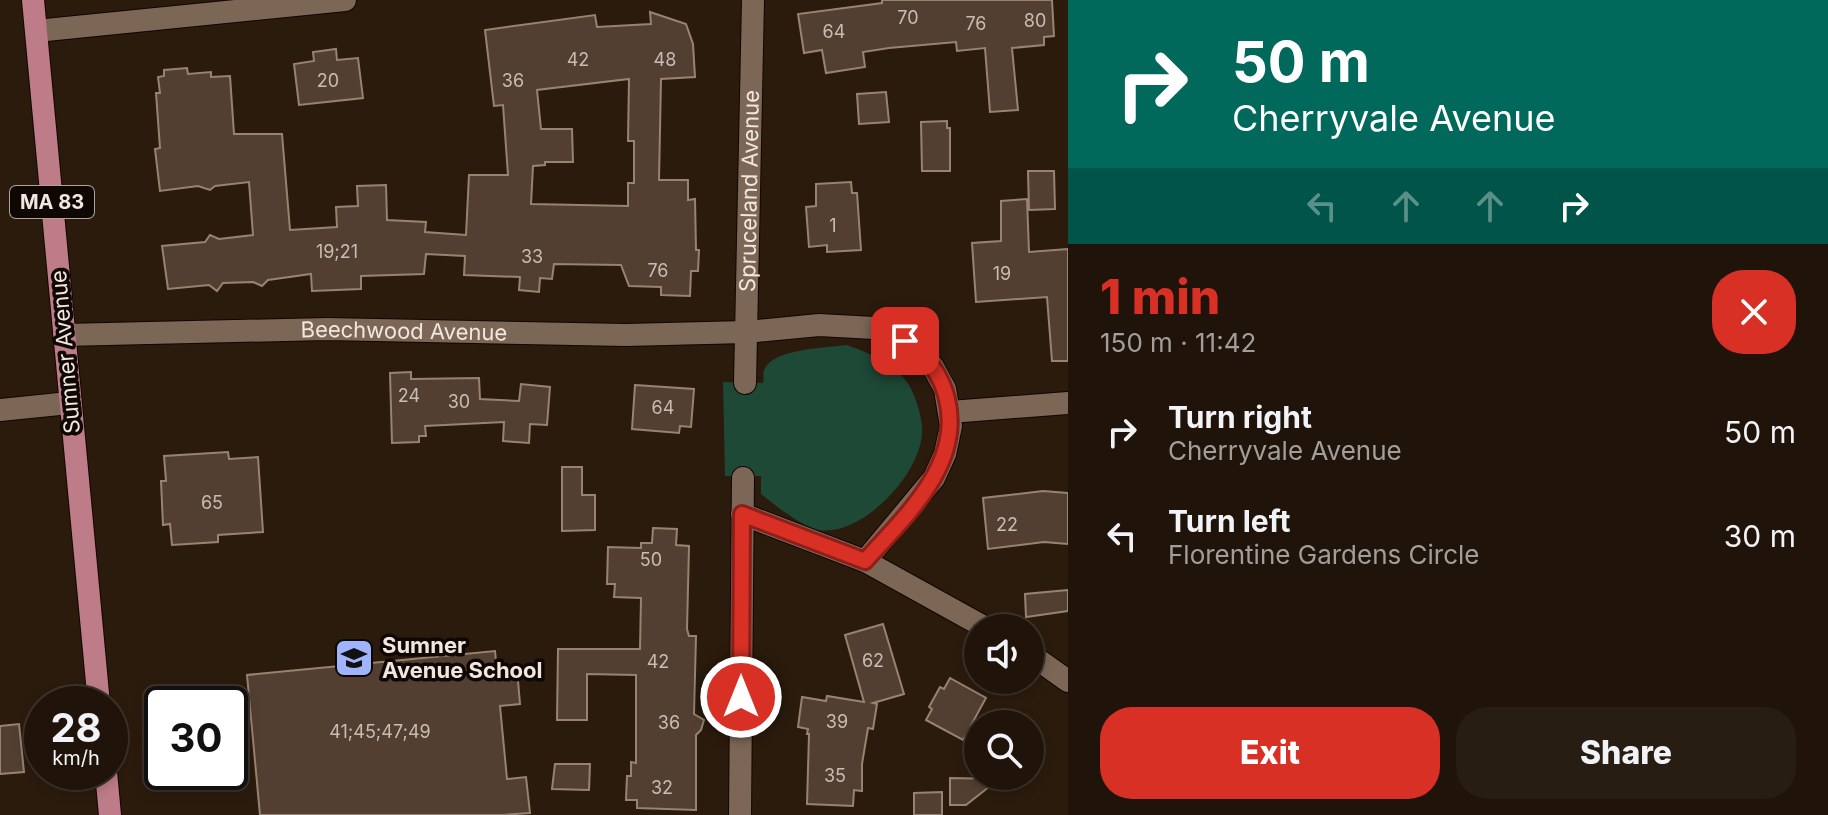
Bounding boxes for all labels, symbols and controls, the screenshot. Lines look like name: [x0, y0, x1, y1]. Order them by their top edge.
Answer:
house number: 70: [897, 7, 919, 28]
house number: 80: [1024, 10, 1046, 31]
house number: 76: [965, 13, 987, 34]
house number: 64: [823, 21, 845, 42]
text: 50 m: [1232, 28, 1370, 96]
icon: right: [1100, 32, 1204, 136]
house number: 42: [567, 49, 589, 70]
house number: 48: [654, 49, 676, 70]
house number: 20: [317, 70, 339, 91]
house number: 36: [502, 70, 524, 91]
street label: Spruceland Avenue: [734, 90, 764, 292]
text: Cherryvale Avenue: [1232, 96, 1556, 140]
icon: left: [1300, 184, 1344, 228]
icon: ahead: [1384, 184, 1428, 228]
icon: ahead: [1468, 184, 1512, 228]
icon: right: [1552, 184, 1596, 228]
road number: MA 83: [10, 186, 94, 218]
house number: 1: [829, 215, 837, 236]
house number: 19;21: [316, 241, 358, 262]
house number: 33: [521, 246, 543, 267]
house number: 76: [647, 260, 669, 281]
house number: 19: [993, 263, 1011, 284]
text: 1 min: [1100, 267, 1220, 326]
street label: Sumner Avenue: [45, 269, 85, 435]
button: close: [1712, 270, 1796, 354]
pin: [871, 307, 939, 375]
street label: Beechwood Avenue: [300, 316, 507, 346]
icon: arrive: [883, 319, 927, 363]
text: 150 m · 11:42: [1100, 327, 1256, 358]
house number: 24: [398, 385, 420, 406]
house number: 30: [448, 391, 470, 412]
house number: 64: [652, 397, 674, 418]
text: Turn right: [1168, 399, 1312, 435]
icon: right: [1100, 410, 1144, 454]
text: 50 m: [1724, 414, 1796, 450]
text: Cherryvale Avenue: [1168, 435, 1402, 466]
house number: 65: [201, 492, 223, 513]
text: Turn left: [1168, 503, 1290, 539]
house number: 22: [996, 514, 1018, 535]
icon: left: [1100, 514, 1144, 558]
text: 30 m: [1724, 518, 1796, 554]
text: Florentine Gardens Circle: [1168, 539, 1480, 570]
house number: 50: [640, 549, 662, 570]
map controls: [964, 614, 1044, 790]
button: sound: [964, 614, 1044, 694]
place label: Sumner Avenue School: [382, 632, 543, 683]
school or university icon: Sumner Avenue School: [333, 637, 375, 679]
house number: 62: [862, 650, 884, 671]
house number: 42: [647, 651, 669, 672]
position arrow: [699, 655, 783, 739]
speed limit sign: 30: [144, 686, 248, 790]
text: 28: [50, 703, 102, 752]
button: Exit: [1100, 707, 1440, 799]
button: Share: [1456, 707, 1796, 799]
button: search: [964, 710, 1044, 790]
house number: 39: [826, 711, 848, 732]
house number: 36: [658, 712, 680, 733]
house number: 41;45;47;49: [329, 721, 431, 742]
text: km/h: [52, 746, 100, 770]
house number: 35: [824, 765, 846, 786]
house number: 32: [651, 777, 673, 798]

